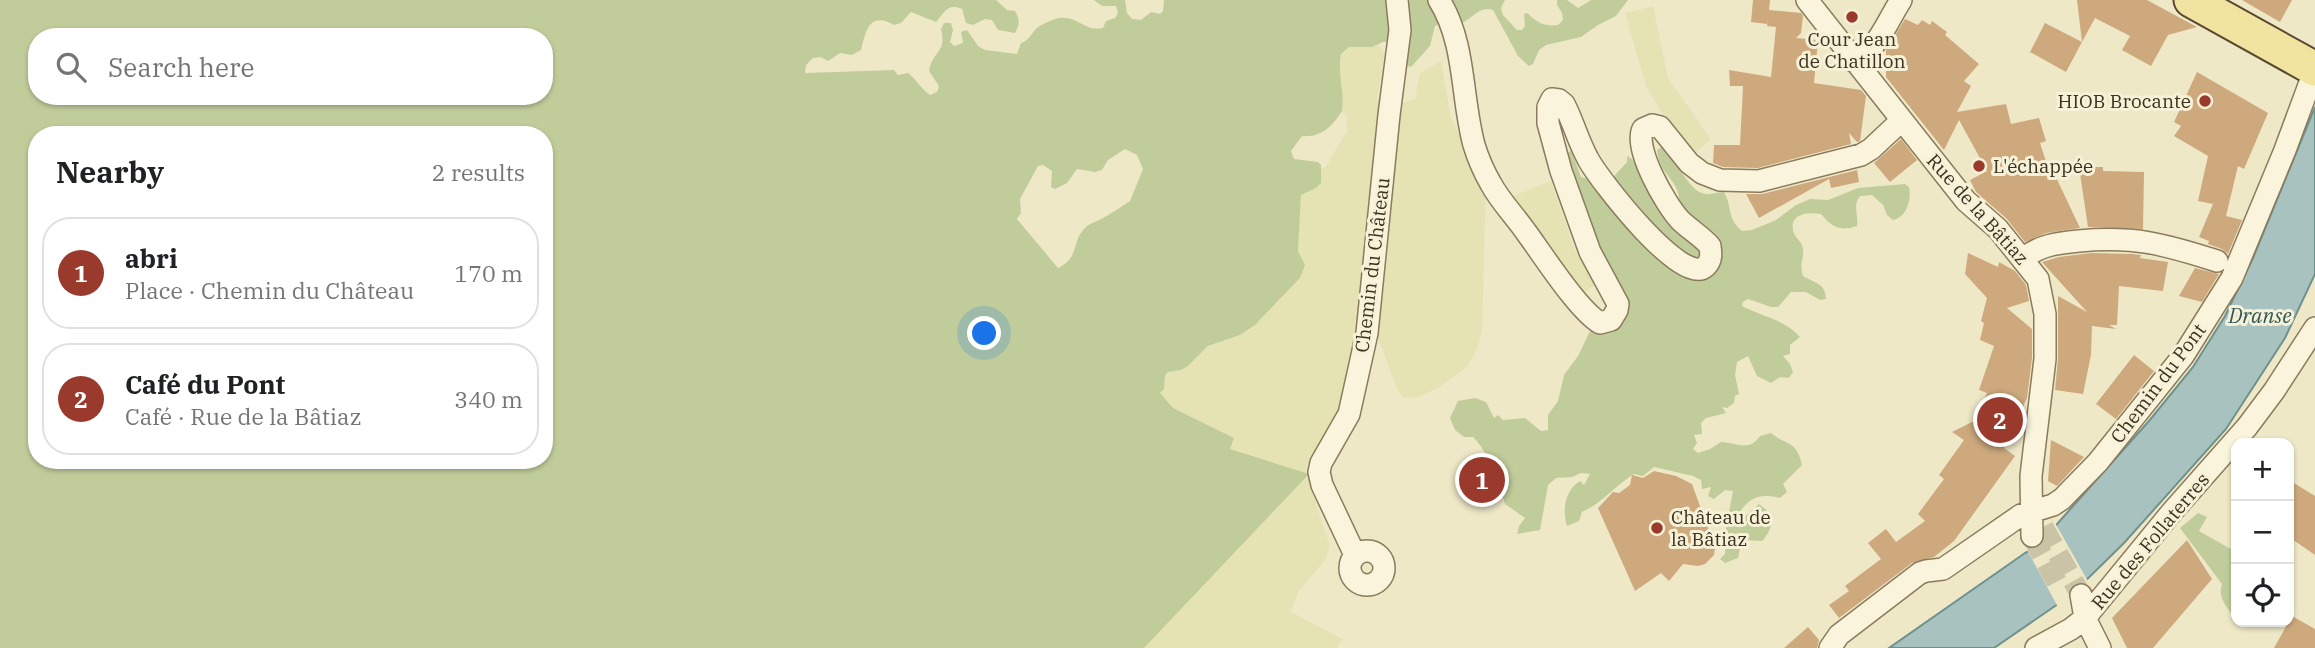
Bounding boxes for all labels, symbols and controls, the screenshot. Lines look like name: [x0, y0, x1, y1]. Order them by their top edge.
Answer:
marker: Cour Jean de Chatillon: [1844, 9, 1860, 25]
place label: Cour Jean de Chatillon: [1798, 27, 1906, 73]
search box: [28, 28, 553, 105]
icon: search: [52, 48, 90, 86]
text: Search here: [108, 50, 254, 84]
place label: HIOB Brocante: [2058, 89, 2191, 113]
marker: HIOB Brocante: [2197, 93, 2213, 109]
street label: Rue de la Bâtiaz: [1922, 148, 2034, 270]
text: Nearby: [56, 152, 164, 191]
place label: L'échappée: [1993, 154, 2093, 178]
text: 2 results: [432, 157, 525, 187]
marker: L'échappée: [1971, 158, 1987, 174]
street label: Chemin du Château: [1349, 176, 1395, 354]
text: abri: [125, 241, 178, 275]
text: 1: [74, 258, 88, 288]
text: 170 m: [454, 258, 523, 288]
text: Place · Chemin du Château: [125, 275, 414, 305]
water label: Dranse: [2227, 301, 2292, 329]
your location: [967, 316, 1001, 350]
street label: Chemin du Pont: [2105, 318, 2211, 448]
text: Café du Pont: [125, 367, 285, 401]
text: 2: [74, 384, 88, 414]
text: 340 m: [454, 384, 523, 414]
pin: 2: [1977, 394, 2023, 446]
text: Café · Rue de la Bâtiaz: [125, 401, 361, 431]
map controls: [2231, 438, 2294, 627]
button: +: [2231, 438, 2294, 501]
pin: 1: [1459, 454, 1505, 506]
street label: Rue des Follaterres: [2086, 468, 2214, 614]
button: −: [2231, 501, 2294, 564]
place label: Château de la Bâtiaz: [1671, 505, 1771, 551]
marker: Château de la Bâtiaz: [1649, 520, 1665, 536]
button: locate: [2231, 564, 2294, 627]

